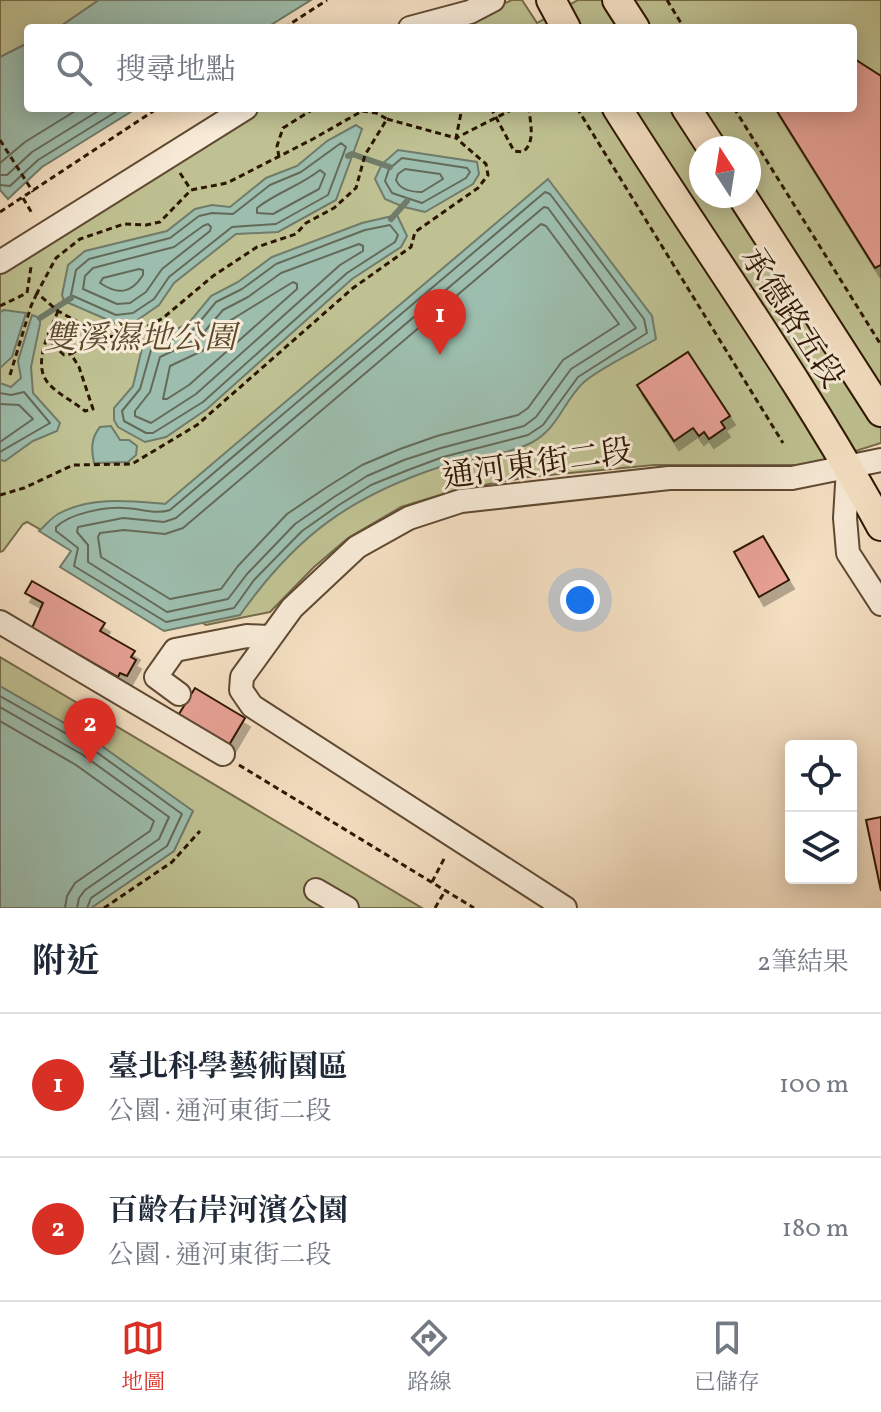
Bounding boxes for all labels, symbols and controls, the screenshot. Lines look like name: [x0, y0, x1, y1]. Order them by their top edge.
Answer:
search box: [24, 24, 857, 112]
icon: search: [52, 46, 96, 90]
text: 搜尋地點: [116, 50, 236, 92]
north arrow: [689, 136, 761, 208]
street label: 承德路五段: [728, 240, 853, 398]
pin: 1: [414, 289, 466, 355]
park label: 雙溪濕地公園: [44, 318, 241, 362]
street label: 通河東街二段: [439, 431, 636, 501]
your location: [560, 580, 600, 620]
pin: 2: [64, 698, 116, 764]
map controls: [785, 740, 857, 884]
button: locate: [785, 740, 857, 812]
button: layers: [785, 812, 857, 884]
text: 附近: [32, 940, 100, 987]
text: 2筆結果: [757, 945, 849, 981]
text: 臺北科學藝術園區: [108, 1047, 348, 1089]
text: 1: [53, 1067, 63, 1103]
text: 100 m: [779, 1067, 849, 1103]
text: 公園 · 通河東街二段: [108, 1094, 332, 1130]
text: 百齡右岸河濱公園: [108, 1191, 348, 1233]
text: 2: [51, 1211, 65, 1247]
text: 180 m: [782, 1211, 849, 1247]
text: 公園 · 通河東街二段: [108, 1238, 332, 1274]
tab: 地圖: [121, 1316, 165, 1399]
tab: 路線: [407, 1316, 452, 1399]
tab: 已儲存: [694, 1316, 760, 1399]

